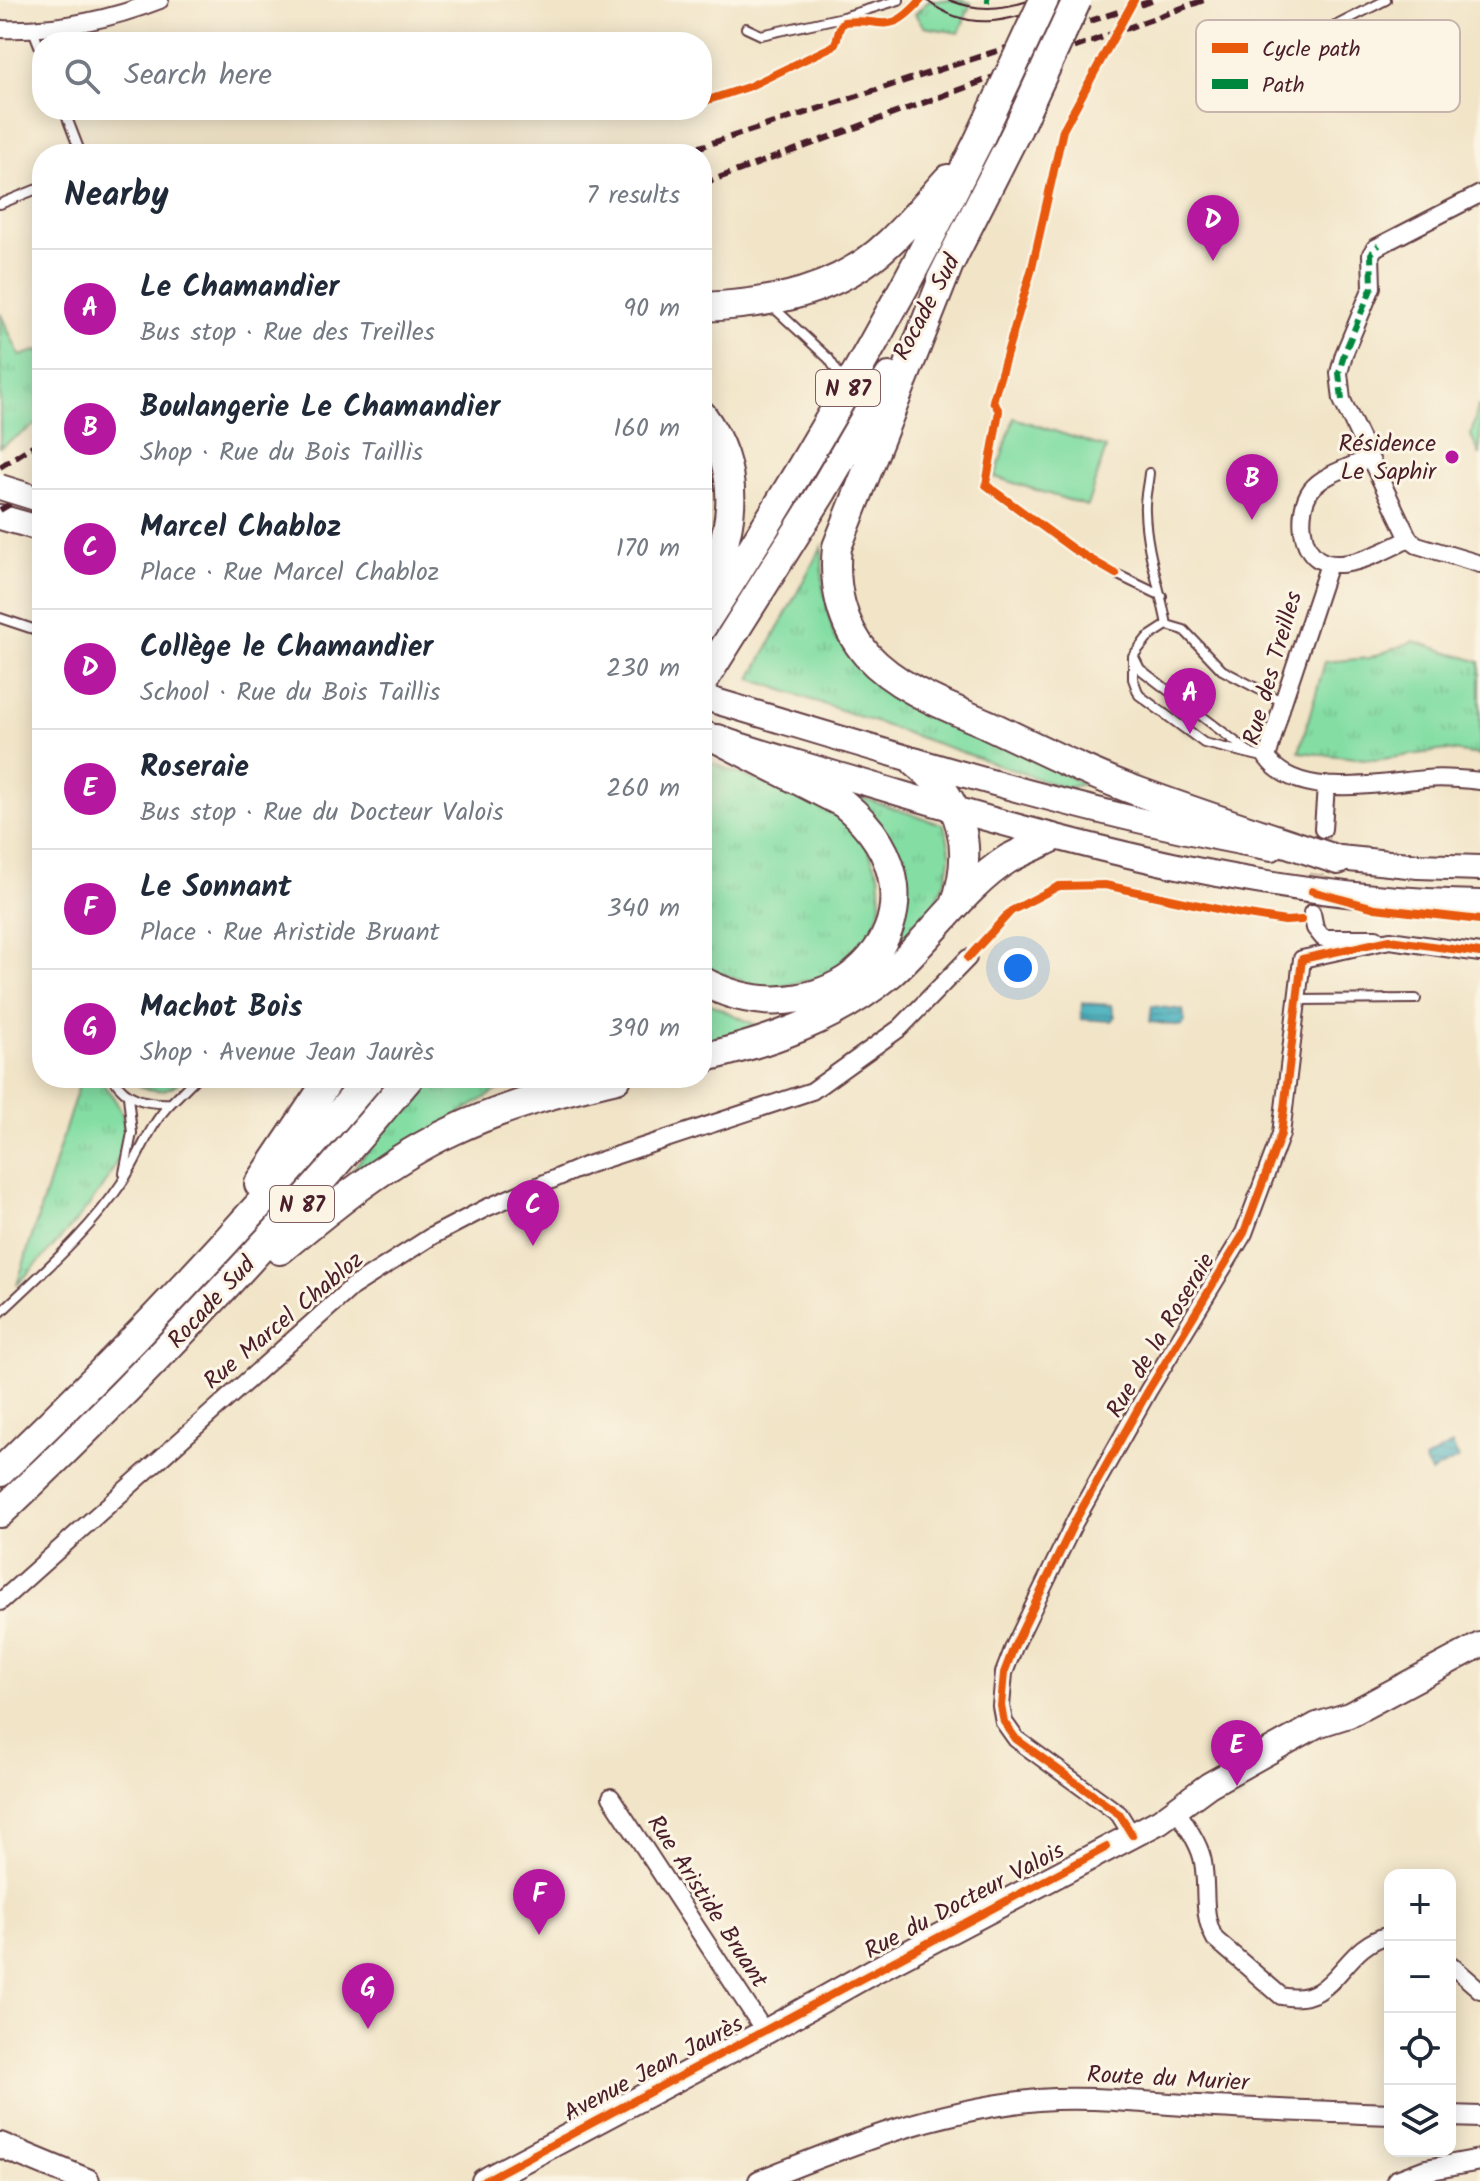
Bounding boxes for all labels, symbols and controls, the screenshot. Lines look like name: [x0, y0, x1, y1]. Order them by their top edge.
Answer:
legend: [1196, 20, 1460, 112]
search box: [32, 32, 712, 120]
text: Cycle path: [1262, 33, 1361, 68]
text: Search here: [124, 52, 272, 100]
icon: search: [60, 54, 104, 98]
text: Path: [1262, 69, 1305, 104]
text: Nearby: [64, 169, 169, 223]
text: 7 results: [586, 175, 680, 217]
pin: D: [1187, 195, 1239, 261]
street label: Rocade Sud: [883, 247, 972, 368]
text: Le Chamandier: [140, 264, 339, 312]
text: A: [82, 288, 98, 330]
text: 90 m: [623, 288, 680, 330]
text: Bus stop · Rue des Treilles: [140, 312, 435, 354]
road number: N 87: [816, 370, 880, 406]
text: Boulangerie Le Chamandier: [140, 384, 500, 432]
text: B: [82, 408, 98, 450]
text: 160 m: [613, 408, 680, 450]
place label: Résidence Le Saphir: [1338, 425, 1438, 492]
text: Shop · Rue du Bois Taillis: [140, 432, 423, 474]
marker: Résidence Le Saphir: [1443, 448, 1461, 466]
pin: B: [1226, 454, 1278, 520]
text: Marcel Chabloz: [140, 504, 341, 552]
text: C: [82, 528, 98, 570]
text: 170 m: [616, 528, 680, 570]
text: Place · Rue Marcel Chabloz: [140, 552, 439, 594]
street label: Rue des Treilles: [1233, 587, 1314, 750]
text: Collège le Chamandier: [140, 624, 433, 672]
text: D: [81, 648, 99, 690]
text: 230 m: [606, 648, 680, 690]
pin: A: [1164, 668, 1216, 734]
text: School · Rue du Bois Taillis: [140, 672, 440, 714]
text: Roseraie: [140, 744, 249, 792]
text: E: [83, 768, 97, 810]
text: 260 m: [606, 768, 680, 810]
text: Bus stop · Rue du Docteur Valois: [140, 792, 504, 834]
text: Le Sonnant: [140, 864, 292, 912]
text: F: [83, 888, 97, 930]
text: 340 m: [607, 888, 680, 930]
text: Place · Rue Aristide Bruant: [140, 912, 440, 954]
your location: [998, 948, 1038, 988]
text: Machot Bois: [140, 984, 303, 1032]
text: G: [82, 1008, 98, 1050]
text: 390 m: [608, 1008, 680, 1050]
text: Shop · Avenue Jean Jaurès: [140, 1032, 434, 1074]
pin: C: [507, 1180, 559, 1246]
road number: N 87: [270, 1186, 334, 1222]
street label: Rue Marcel Chabloz: [195, 1242, 373, 1400]
street label: Rue de la Roseraie: [1096, 1246, 1226, 1426]
street label: Rocade Sud: [158, 1247, 266, 1359]
pin: E: [1211, 1720, 1263, 1786]
street label: Rue Aristide Bruant: [636, 1807, 778, 1997]
street label: Rue du Docteur Valois: [858, 1832, 1072, 1971]
pin: F: [513, 1869, 565, 1935]
map controls: [1384, 1869, 1456, 2157]
button: +: [1384, 1869, 1456, 1941]
button: −: [1384, 1941, 1456, 2013]
pin: G: [342, 1963, 394, 2029]
street label: Avenue Jean Jaurès: [557, 2005, 751, 2133]
button: locate: [1384, 2013, 1456, 2085]
street label: Route du Murier: [1086, 2056, 1252, 2103]
button: layers: [1384, 2085, 1456, 2157]

